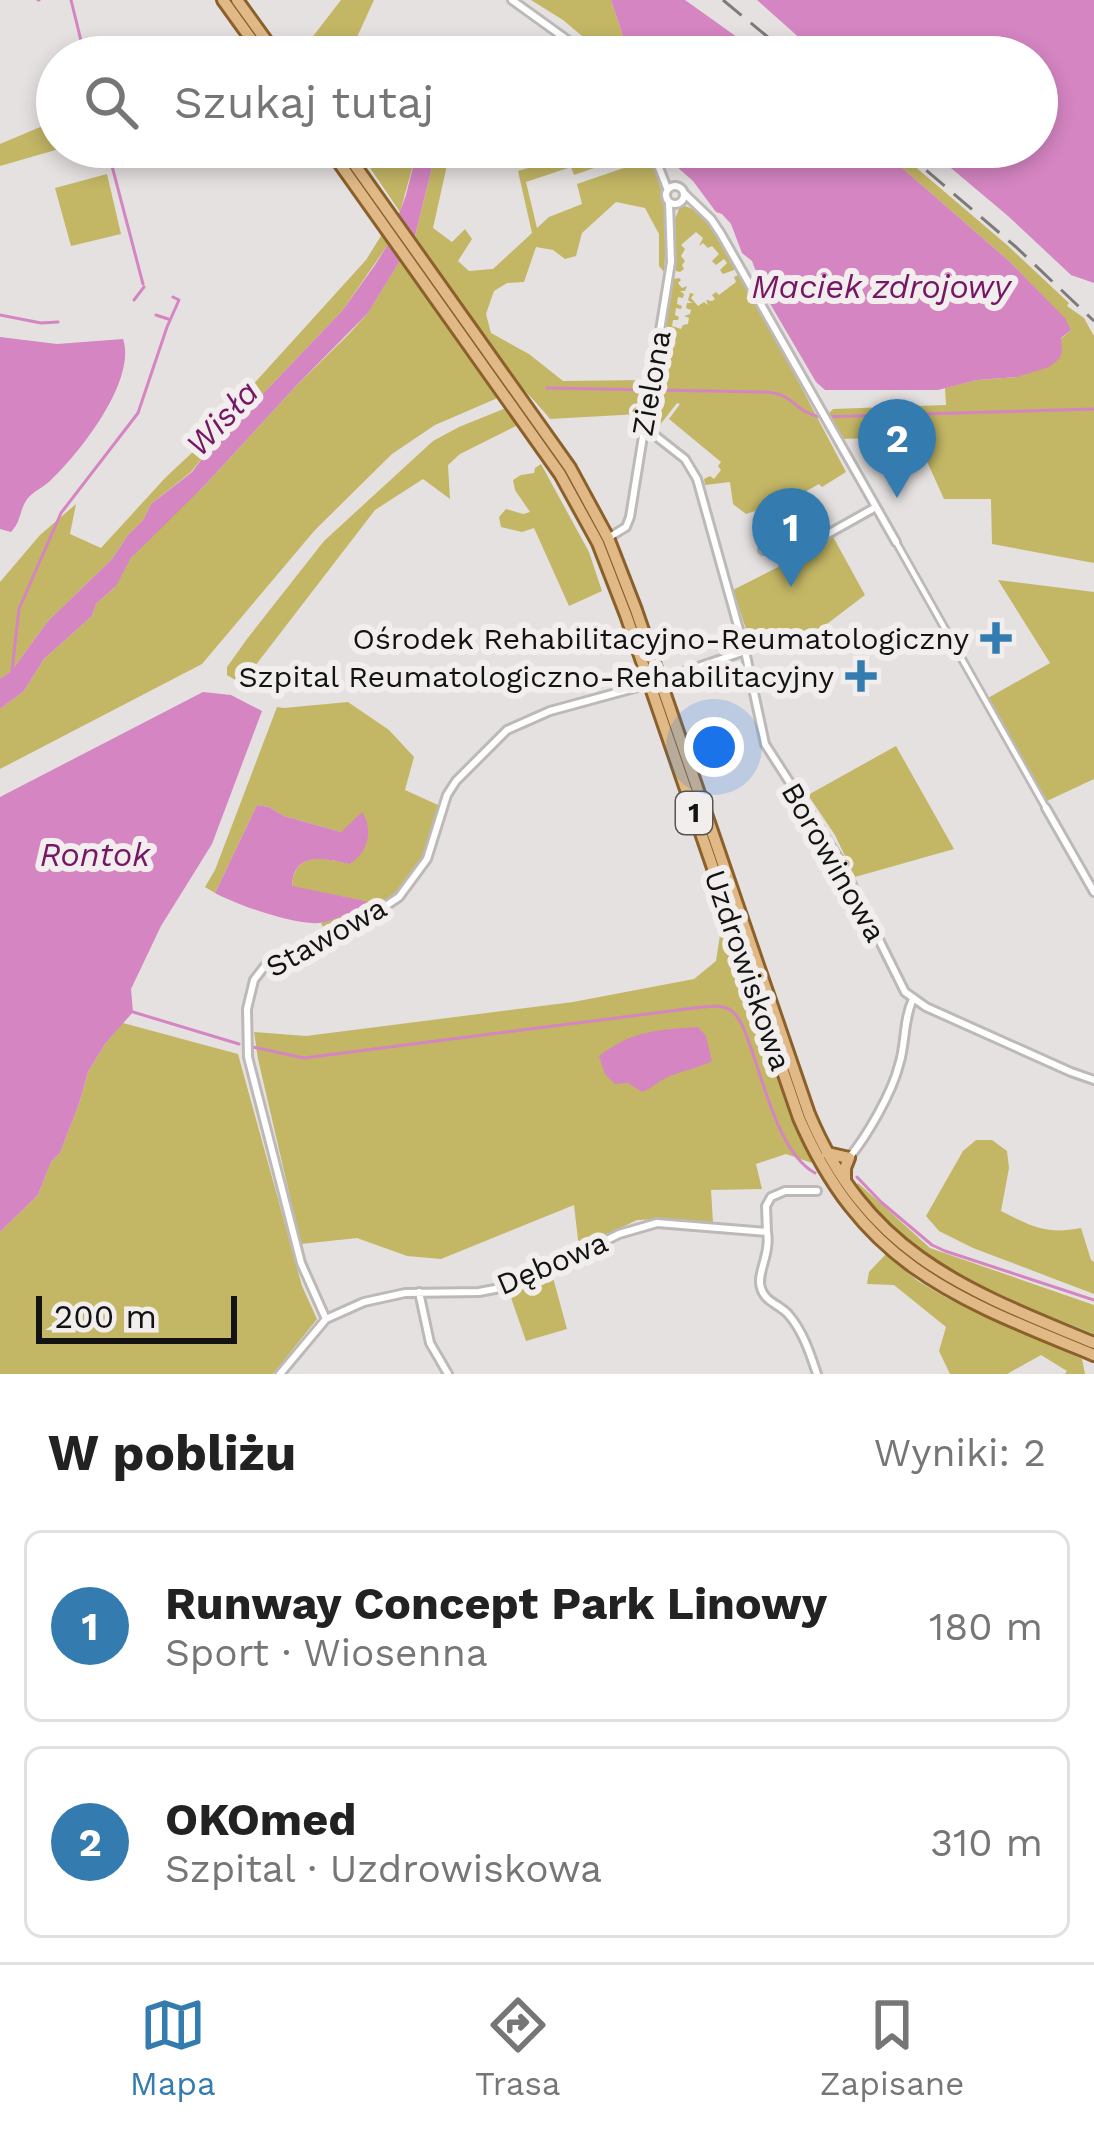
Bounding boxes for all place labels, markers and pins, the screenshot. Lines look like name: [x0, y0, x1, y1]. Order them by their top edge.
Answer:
pin: 2: [858, 399, 936, 498]
pin: 1: [752, 488, 830, 587]
place label: Ośrodek Rehabilitacyjno-Reumatologiczny: [353, 621, 970, 656]
marker: Ośrodek Rehabilitacyjno-Reumatologiczny: [980, 622, 1012, 654]
place label: Szpital Reumatologiczno-Rehabilitacyjny: [238, 659, 835, 694]
marker: Szpital Reumatologiczno-Rehabilitacyjny: [845, 660, 877, 692]

